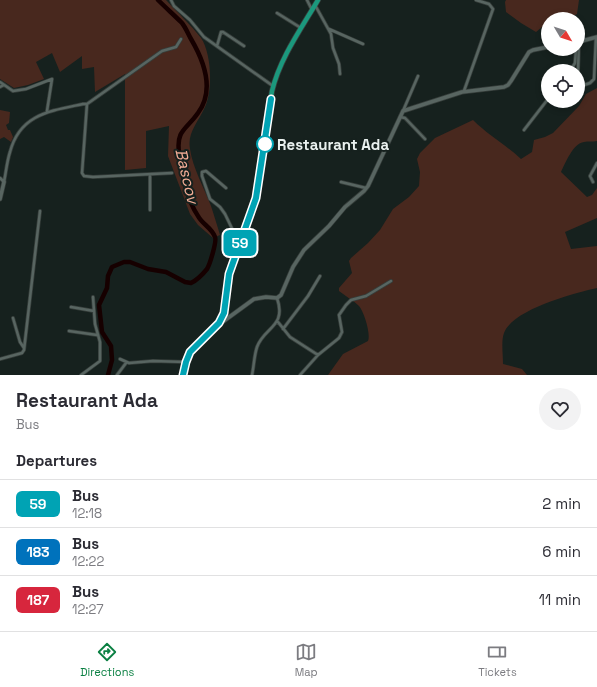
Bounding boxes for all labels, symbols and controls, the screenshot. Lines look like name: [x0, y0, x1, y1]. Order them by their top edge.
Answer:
north arrow: [541, 12, 585, 56]
map controls: [541, 12, 585, 108]
button: locate: [541, 64, 585, 108]
marker: Restaurant Ada: [256, 135, 274, 153]
place label: Restaurant Ada: [277, 135, 389, 154]
water label: Bascov: [170, 146, 204, 208]
line badge: 59: [222, 230, 258, 256]
text: 59: [231, 234, 249, 252]
text: Restaurant Ada: [16, 388, 158, 413]
button: heart: [539, 388, 581, 430]
text: Bus: [16, 416, 39, 433]
text: Departures: [16, 451, 97, 470]
text: Bus: [72, 486, 99, 505]
text: 2 min: [542, 494, 581, 513]
text: 59: [29, 495, 47, 513]
text: 12:18: [72, 505, 102, 522]
text: Bus: [72, 534, 99, 553]
text: 6 min: [542, 542, 581, 561]
text: 183: [26, 543, 50, 561]
text: 12:22: [72, 553, 104, 570]
text: Bus: [72, 582, 99, 601]
text: 11 min: [539, 590, 581, 609]
text: 187: [27, 591, 49, 609]
text: 12:27: [72, 601, 104, 618]
tab: Directions: [80, 641, 134, 679]
tab: Map: [295, 641, 318, 679]
tab: Tickets: [478, 641, 517, 679]

